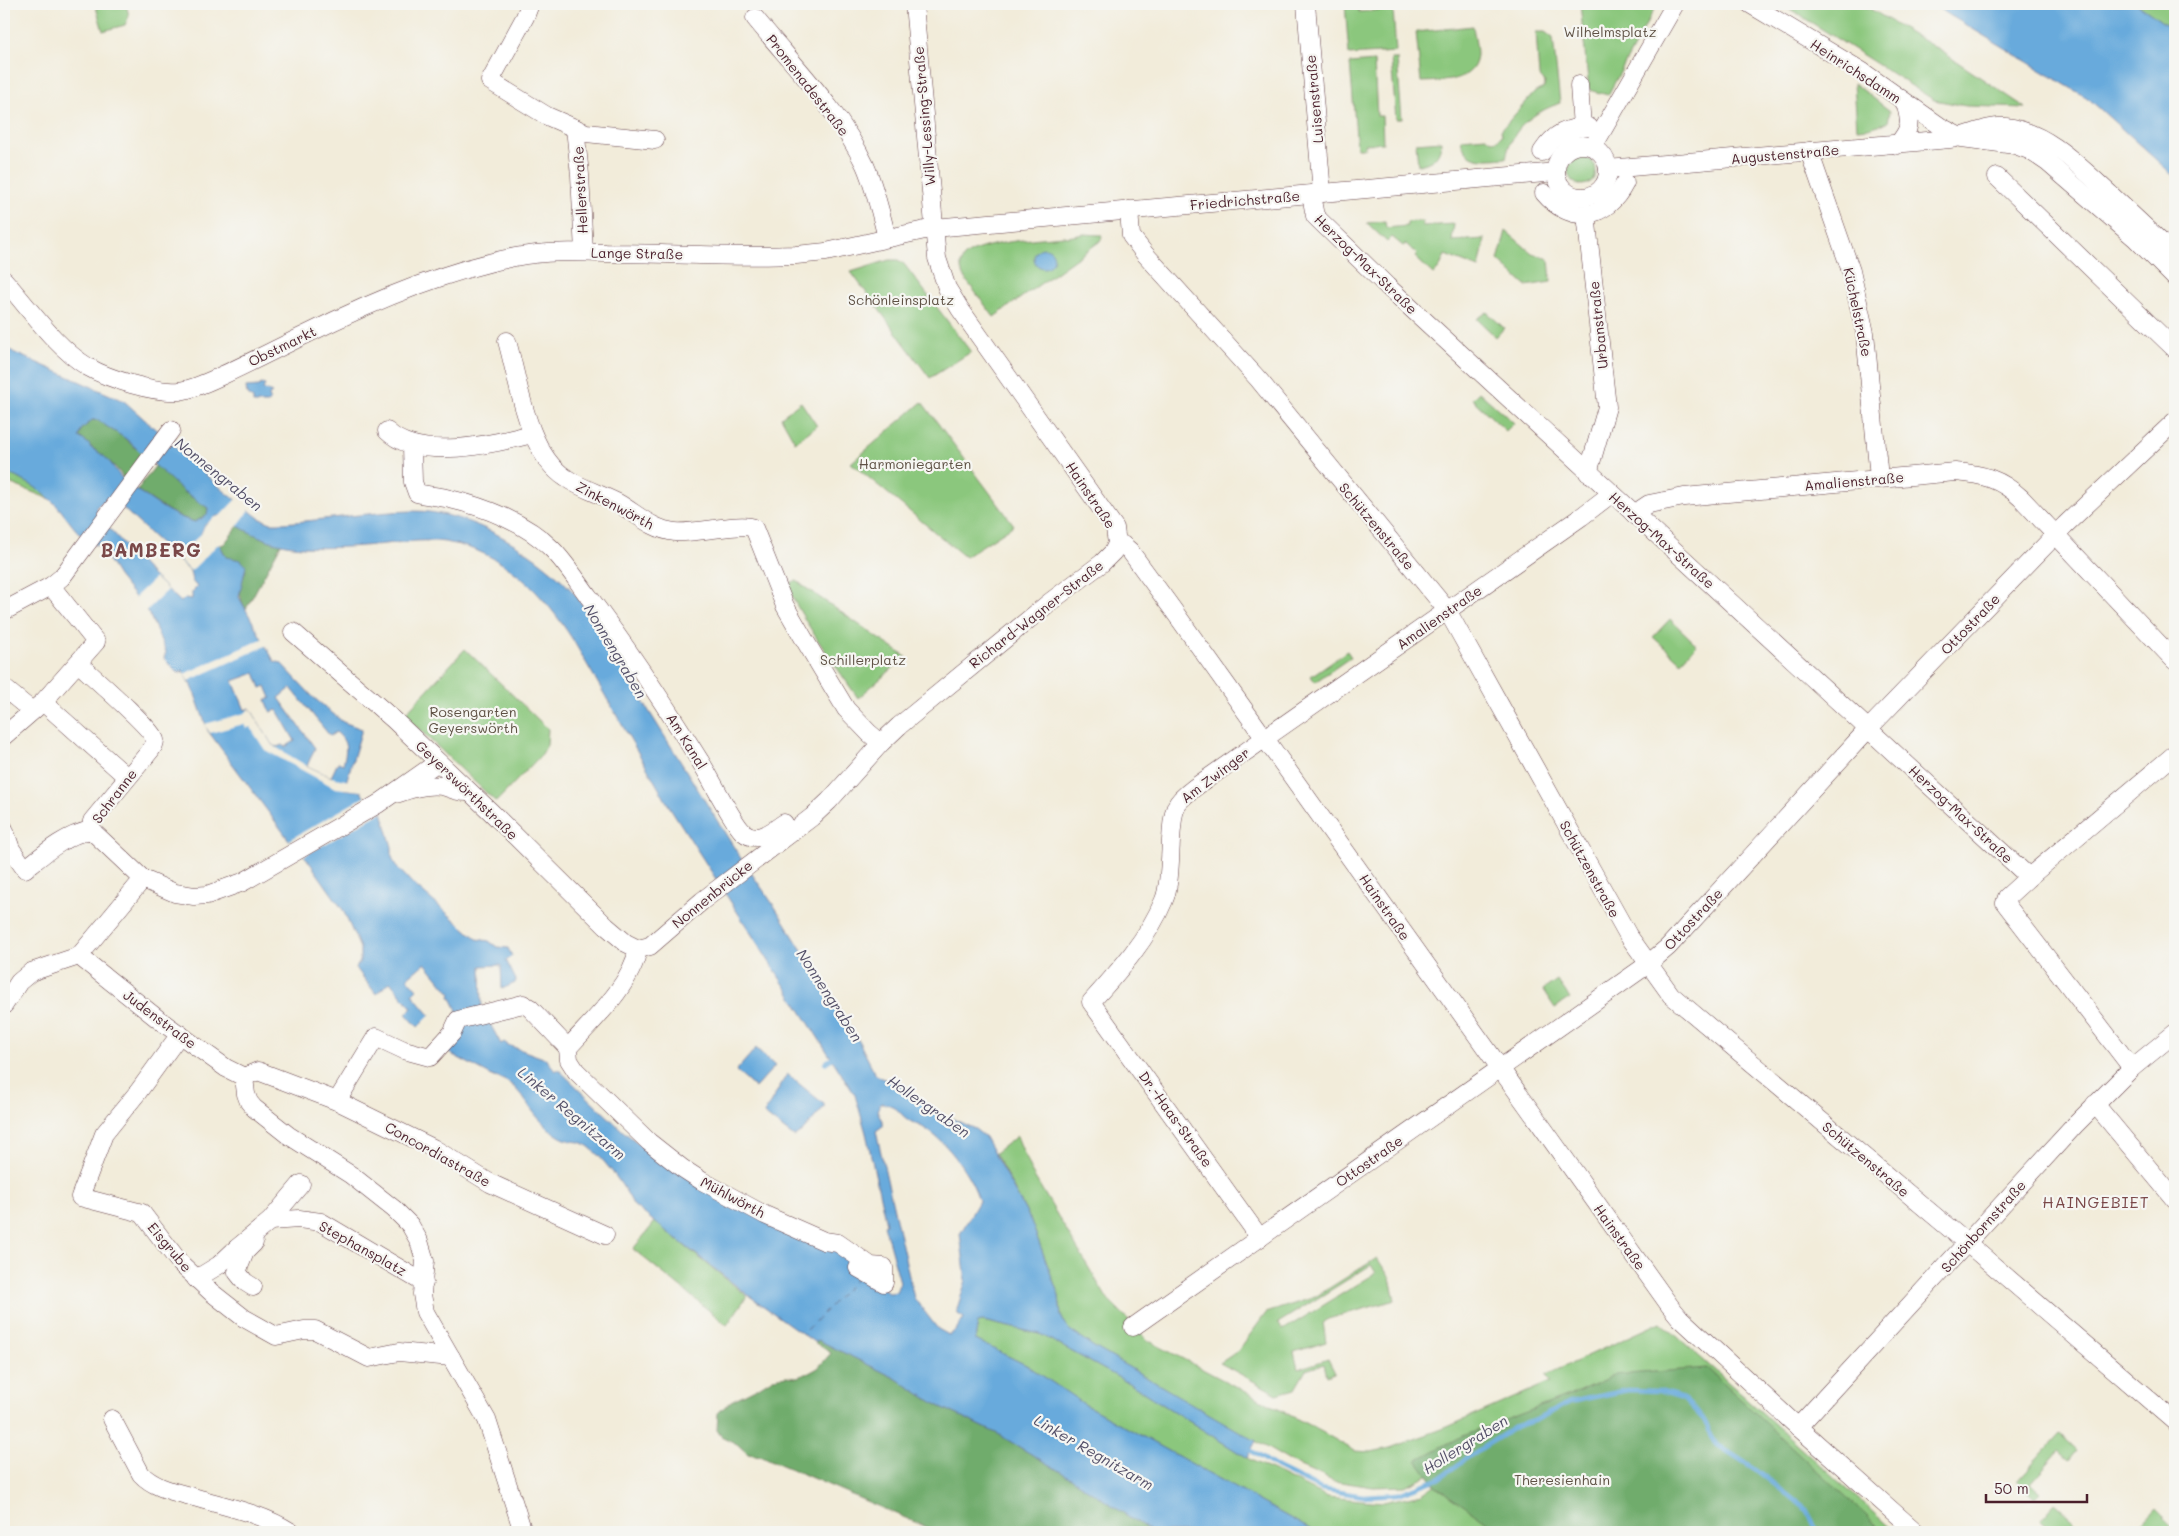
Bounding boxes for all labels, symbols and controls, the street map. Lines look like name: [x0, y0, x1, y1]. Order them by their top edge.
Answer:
park label: Wilhelmsplatz: [1564, 22, 1657, 41]
street label: Promenadestraße: [762, 30, 854, 140]
street label: Heinrichsdamm: [1807, 34, 1905, 108]
street label: Willy-Lessing-Straße: [908, 46, 940, 186]
street label: Luisenstraße: [1301, 54, 1327, 144]
street label: Augustenstraße: [1730, 140, 1840, 168]
street label: Hellerstraße: [568, 146, 592, 234]
street label: Friedrichstraße: [1189, 186, 1301, 214]
street label: Herzog-Max-Straße: [1310, 210, 1422, 318]
street label: Lange Straße: [591, 243, 683, 263]
street label: Küchelstraße: [1839, 266, 1877, 358]
street label: Urbanstraße: [1584, 280, 1612, 370]
park label: Schönleinsplatz: [848, 290, 954, 309]
street label: Obstmarkt: [245, 321, 319, 371]
water label: Nonnengraben: [171, 433, 267, 515]
park label: Harmoniegarten: [859, 454, 971, 473]
street label: Hainstraße: [1062, 458, 1120, 532]
street label: Amalienstraße: [1803, 467, 1905, 495]
street label: Zinkenwörth: [573, 477, 657, 534]
street label: Schützenstraße: [1335, 478, 1419, 574]
street label: Herzog-Max-Straße: [1605, 487, 1719, 593]
district label: BAMBERG: [100, 537, 202, 562]
street label: Richard-Wagner-Straße: [965, 555, 1107, 673]
street label: Amalienstraße: [1393, 581, 1485, 653]
street label: Ottostraße: [1936, 589, 2004, 659]
water label: Nonnengraben: [580, 600, 652, 702]
park label: Schillerplatz: [820, 650, 906, 669]
park label: Rosengarten Geyerswörth: [428, 702, 518, 737]
street label: Am Kanal: [662, 709, 712, 773]
street label: Geyerswörthstraße: [412, 736, 522, 844]
street label: Am Zwinger: [1177, 743, 1253, 807]
street label: Herzog-Max-Straße: [1905, 761, 2017, 867]
street label: Schranne: [87, 765, 141, 827]
street label: Schützenstraße: [1555, 817, 1625, 921]
street label: Nonnenbrücke: [668, 856, 756, 932]
street label: Hainstraße: [1355, 870, 1415, 944]
street label: Ottostraße: [1659, 884, 1727, 954]
water label: Nonnengraben: [793, 945, 867, 1045]
street label: Judenstraße: [120, 985, 200, 1053]
water label: Linker Regnitzarm: [514, 1062, 630, 1164]
street label: Dr.-Haas-Straße: [1135, 1067, 1217, 1171]
water label: Hollergraben: [884, 1070, 974, 1142]
street label: Concordiastraße: [382, 1117, 494, 1191]
street label: Schützenstraße: [1818, 1117, 1914, 1201]
street label: Ottostraße: [1332, 1131, 1406, 1191]
street label: Mühlwörth: [697, 1172, 769, 1222]
street label: Schönbornstraße: [1936, 1176, 2030, 1276]
district label: HAINGEBIET: [2042, 1191, 2150, 1212]
street label: Hainstraße: [1590, 1200, 1650, 1274]
street label: Stephansplatz: [316, 1216, 410, 1280]
street label: Eisgrube: [144, 1218, 196, 1276]
water label: Linker Regnitzarm: [1031, 1410, 1157, 1494]
water label: Hollergraben: [1419, 1410, 1511, 1478]
park label: Theresienhain: [1514, 1470, 1610, 1489]
scale bar: [1986, 1471, 2088, 1503]
text: 50 m: [1994, 1478, 2029, 1498]

